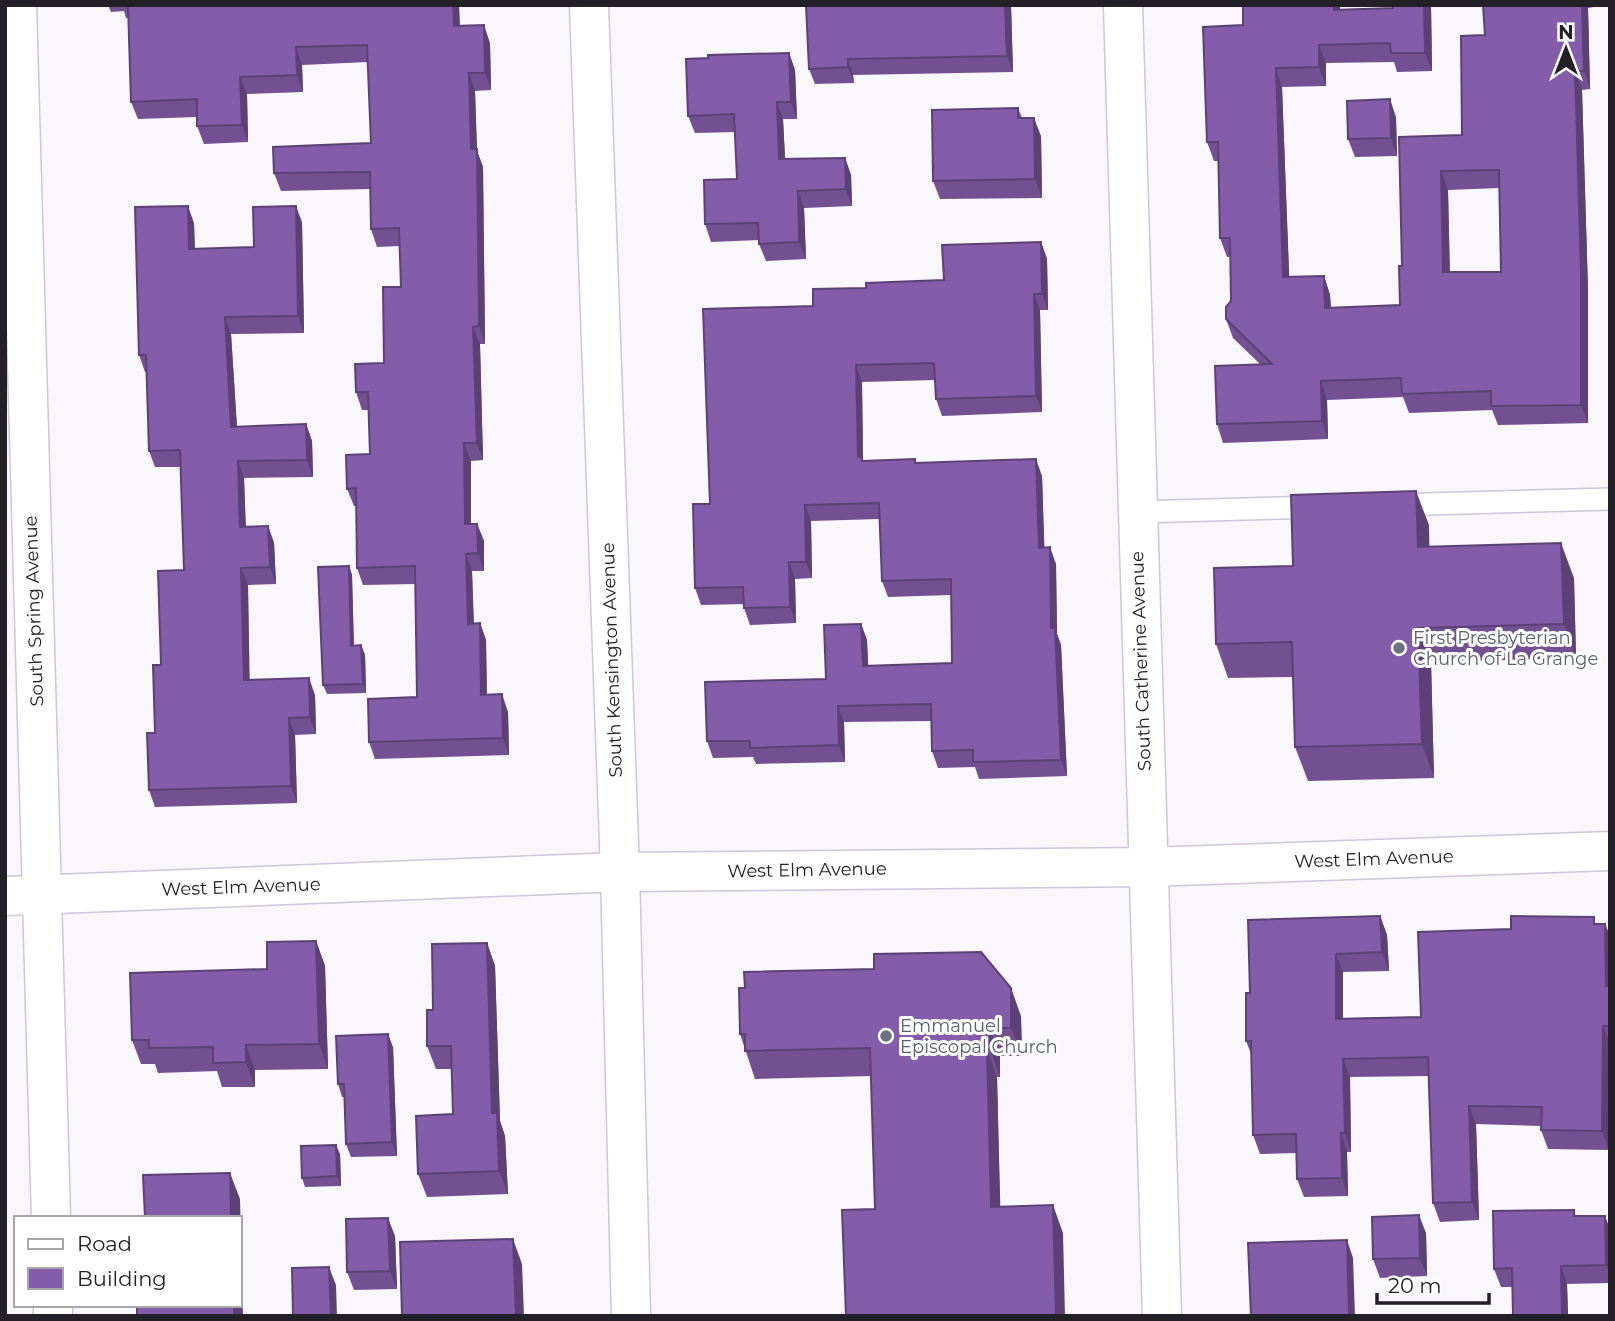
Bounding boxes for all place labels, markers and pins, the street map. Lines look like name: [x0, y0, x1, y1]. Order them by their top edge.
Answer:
place label: First Presbyterian Church of La Grange: [1413, 627, 1598, 670]
marker: First Presbyterian Church of La Grange: [1391, 640, 1407, 656]
place label: Emmanuel Episcopal Church: [900, 1015, 1058, 1058]
marker: Emmanuel Episcopal Church: [878, 1028, 894, 1044]

